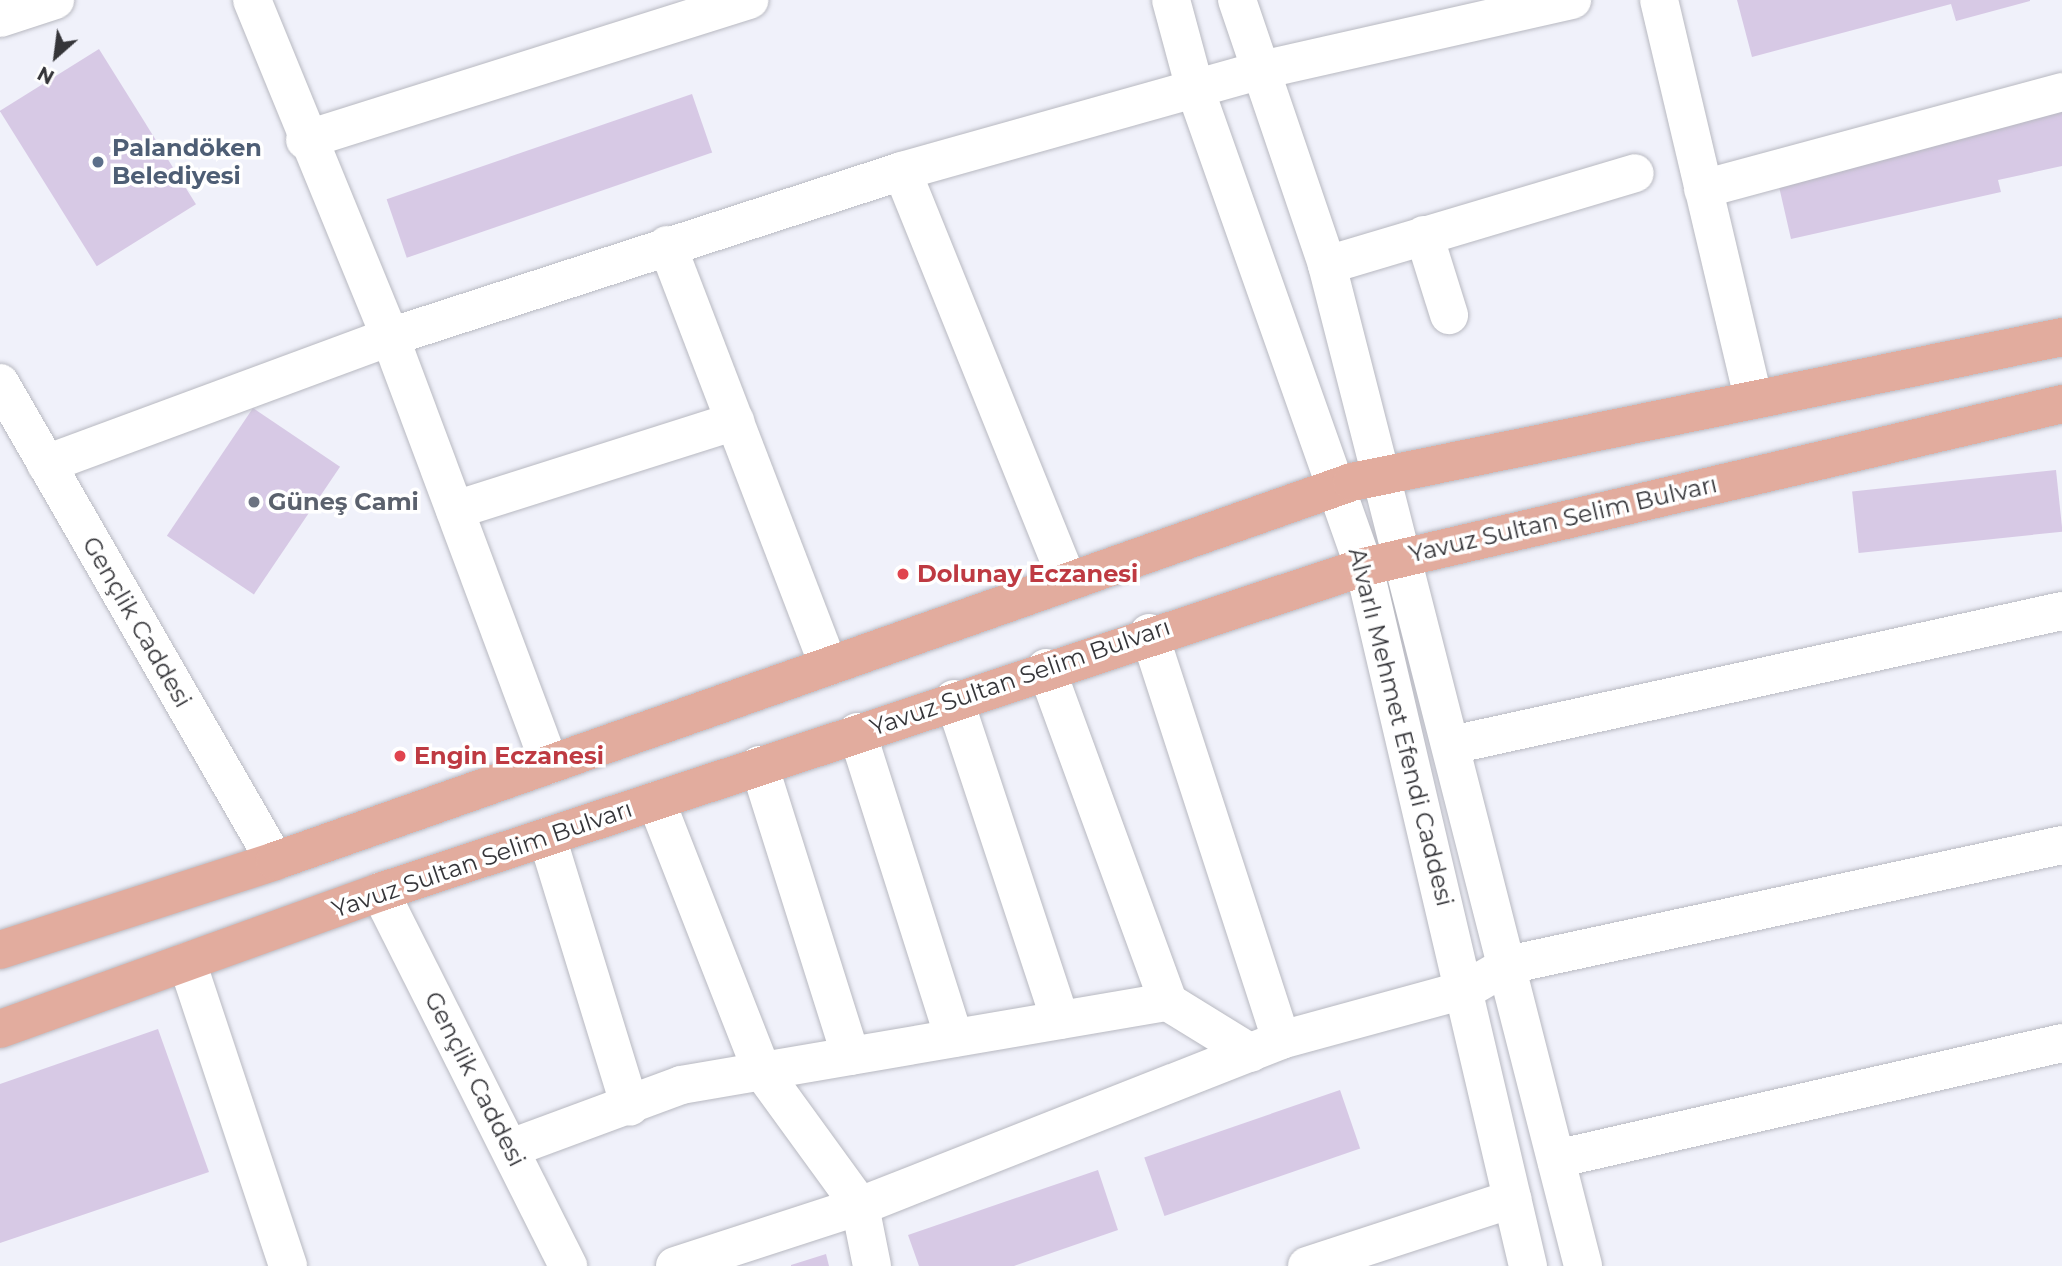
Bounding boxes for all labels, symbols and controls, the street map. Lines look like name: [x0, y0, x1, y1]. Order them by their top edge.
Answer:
north arrow: [21, 21, 91, 91]
text: N: [34, 61, 58, 89]
place label: Palandöken Belediyesi: [112, 134, 262, 190]
marker: Palandöken Belediyesi: [90, 154, 106, 170]
street label: Yavuz Sultan Selim Bulvarı: [1406, 469, 1720, 569]
place label: Güneş Cami: [268, 488, 419, 516]
marker: Güneş Cami: [246, 494, 262, 510]
street label: Gençlik Caddesi: [76, 532, 198, 712]
street label: Alvarlı Mehmet Efendi Caddesi: [1342, 545, 1460, 909]
place label: Dolunay Eczanesi: [917, 560, 1138, 588]
marker: Dolunay Eczanesi: [895, 566, 911, 582]
street label: Yavuz Sultan Selim Bulvarı: [866, 612, 1174, 742]
place label: Engin Eczanesi: [414, 742, 604, 770]
marker: Engin Eczanesi: [392, 748, 408, 764]
street label: Yavuz Sultan Selim Bulvarı: [328, 794, 636, 924]
street label: Gençlik Caddesi: [419, 987, 531, 1171]

